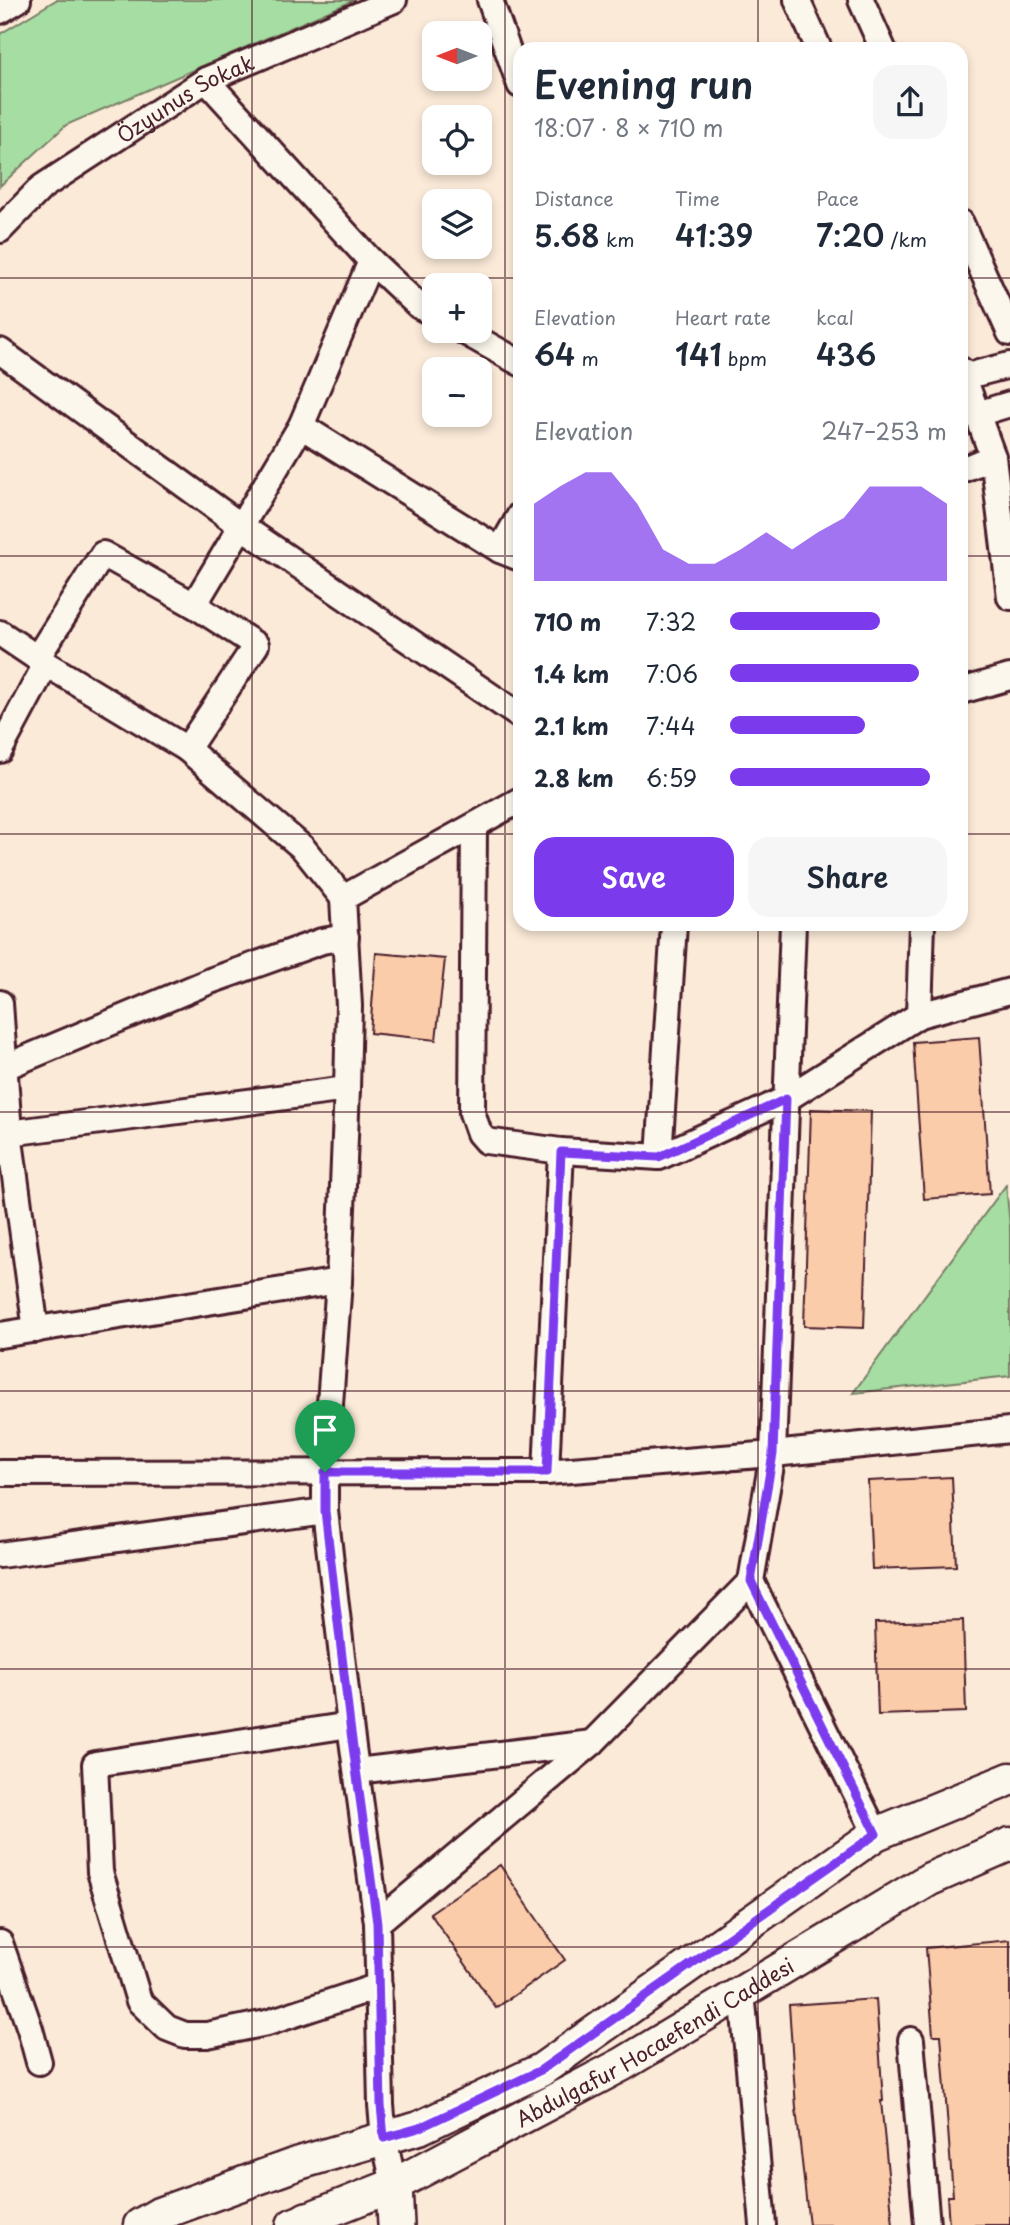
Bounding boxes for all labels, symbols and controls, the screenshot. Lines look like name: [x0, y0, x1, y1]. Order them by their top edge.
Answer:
north arrow: [422, 21, 492, 91]
map controls: [422, 21, 492, 427]
street label: Özyunus Sokak: [110, 45, 259, 150]
text: Evening run: [534, 55, 753, 112]
button: share: [873, 65, 947, 139]
button: locate: [422, 105, 492, 175]
text: 18:07 · 8 × 710 m: [534, 110, 723, 145]
text: Distance: [534, 184, 614, 212]
text: Time: [675, 184, 720, 212]
text: Pace: [816, 184, 859, 212]
button: layers: [422, 189, 492, 259]
text: 5.68: [534, 212, 600, 257]
text: 41:39: [675, 212, 753, 257]
text: 7:20: [816, 212, 884, 257]
text: km: [600, 225, 635, 253]
text: /km: [884, 225, 927, 253]
button: +: [422, 273, 492, 343]
text: Elevation: [534, 303, 616, 331]
text: Heart rate: [675, 303, 771, 331]
text: kcal: [816, 303, 854, 331]
text: 64: [534, 331, 575, 376]
text: 141: [675, 331, 722, 376]
text: 436: [816, 331, 876, 376]
text: m: [575, 344, 599, 372]
text: bpm: [722, 344, 767, 372]
button: −: [422, 357, 492, 427]
text: Elevation: [534, 413, 633, 448]
text: 247–253 m: [821, 413, 947, 448]
text: 710 m: [534, 604, 601, 639]
text: 7:32: [646, 604, 696, 639]
text: 1.4 km: [534, 656, 609, 691]
text: 7:06: [646, 656, 698, 691]
text: 2.1 km: [534, 708, 609, 743]
text: 7:44: [646, 708, 696, 743]
text: 2.8 km: [534, 760, 614, 795]
text: 6:59: [646, 760, 697, 795]
button: Save: [534, 837, 734, 917]
button: Share: [748, 837, 947, 917]
pin: [295, 1400, 355, 1472]
icon: arrive: [306, 1411, 344, 1449]
street label: Abdulgafur Hocaefendi Caddesi: [510, 1949, 800, 2134]

